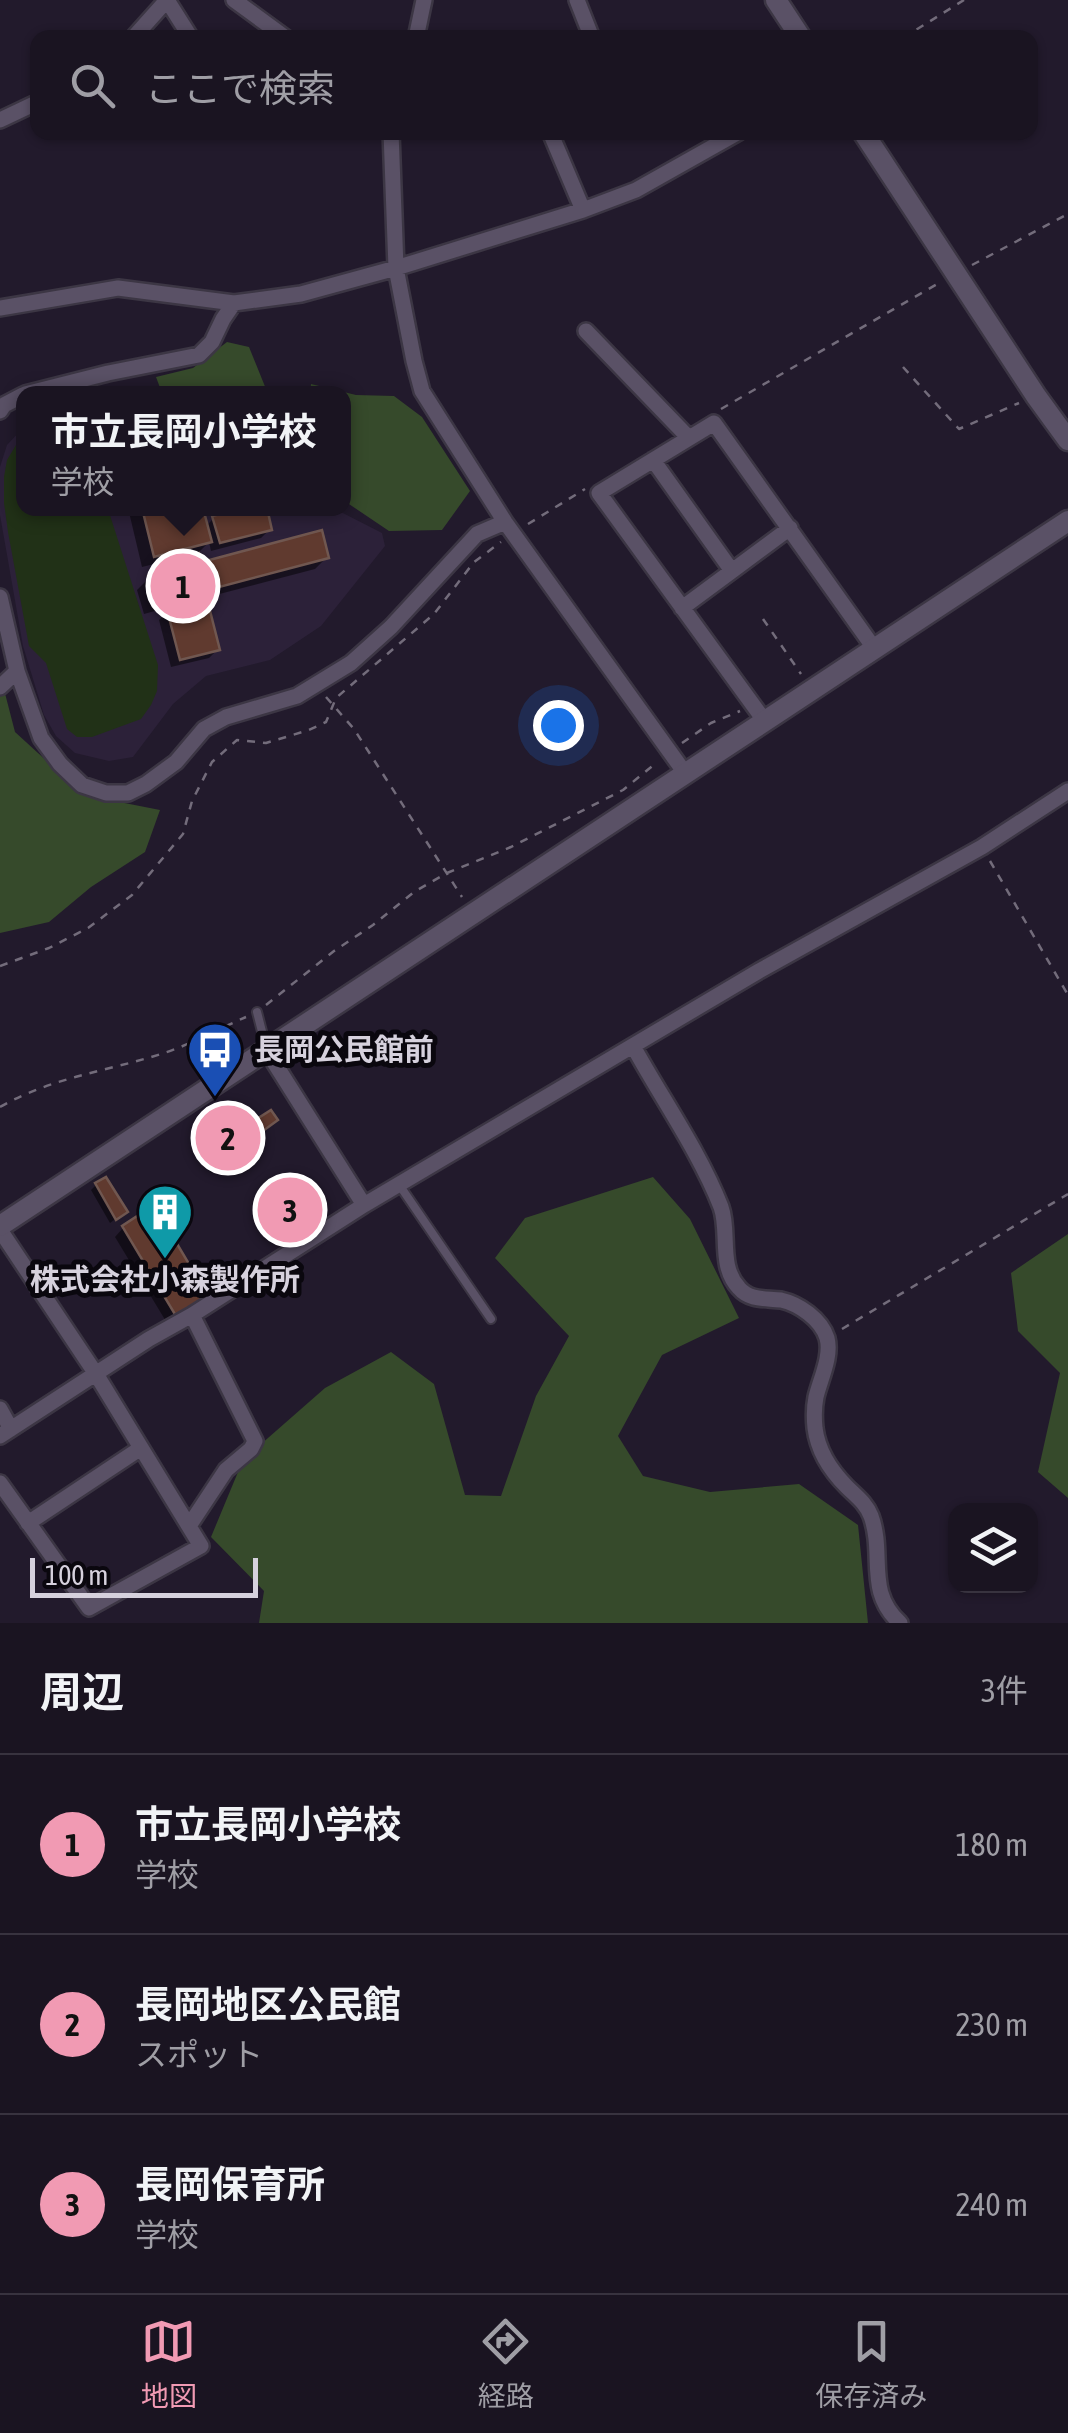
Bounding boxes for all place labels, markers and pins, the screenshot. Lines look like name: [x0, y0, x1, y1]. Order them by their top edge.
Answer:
pin: 1: [150, 548, 216, 624]
bus stop icon: 長岡公民館前: [185, 1020, 245, 1099]
place label: 長岡公民館前: [254, 1032, 434, 1066]
pin: 2: [196, 1100, 260, 1176]
pin: 3: [258, 1172, 322, 1248]
building icon: 株式会社小森製作所: [135, 1182, 195, 1261]
place label: 株式会社小森製作所: [30, 1262, 300, 1296]

